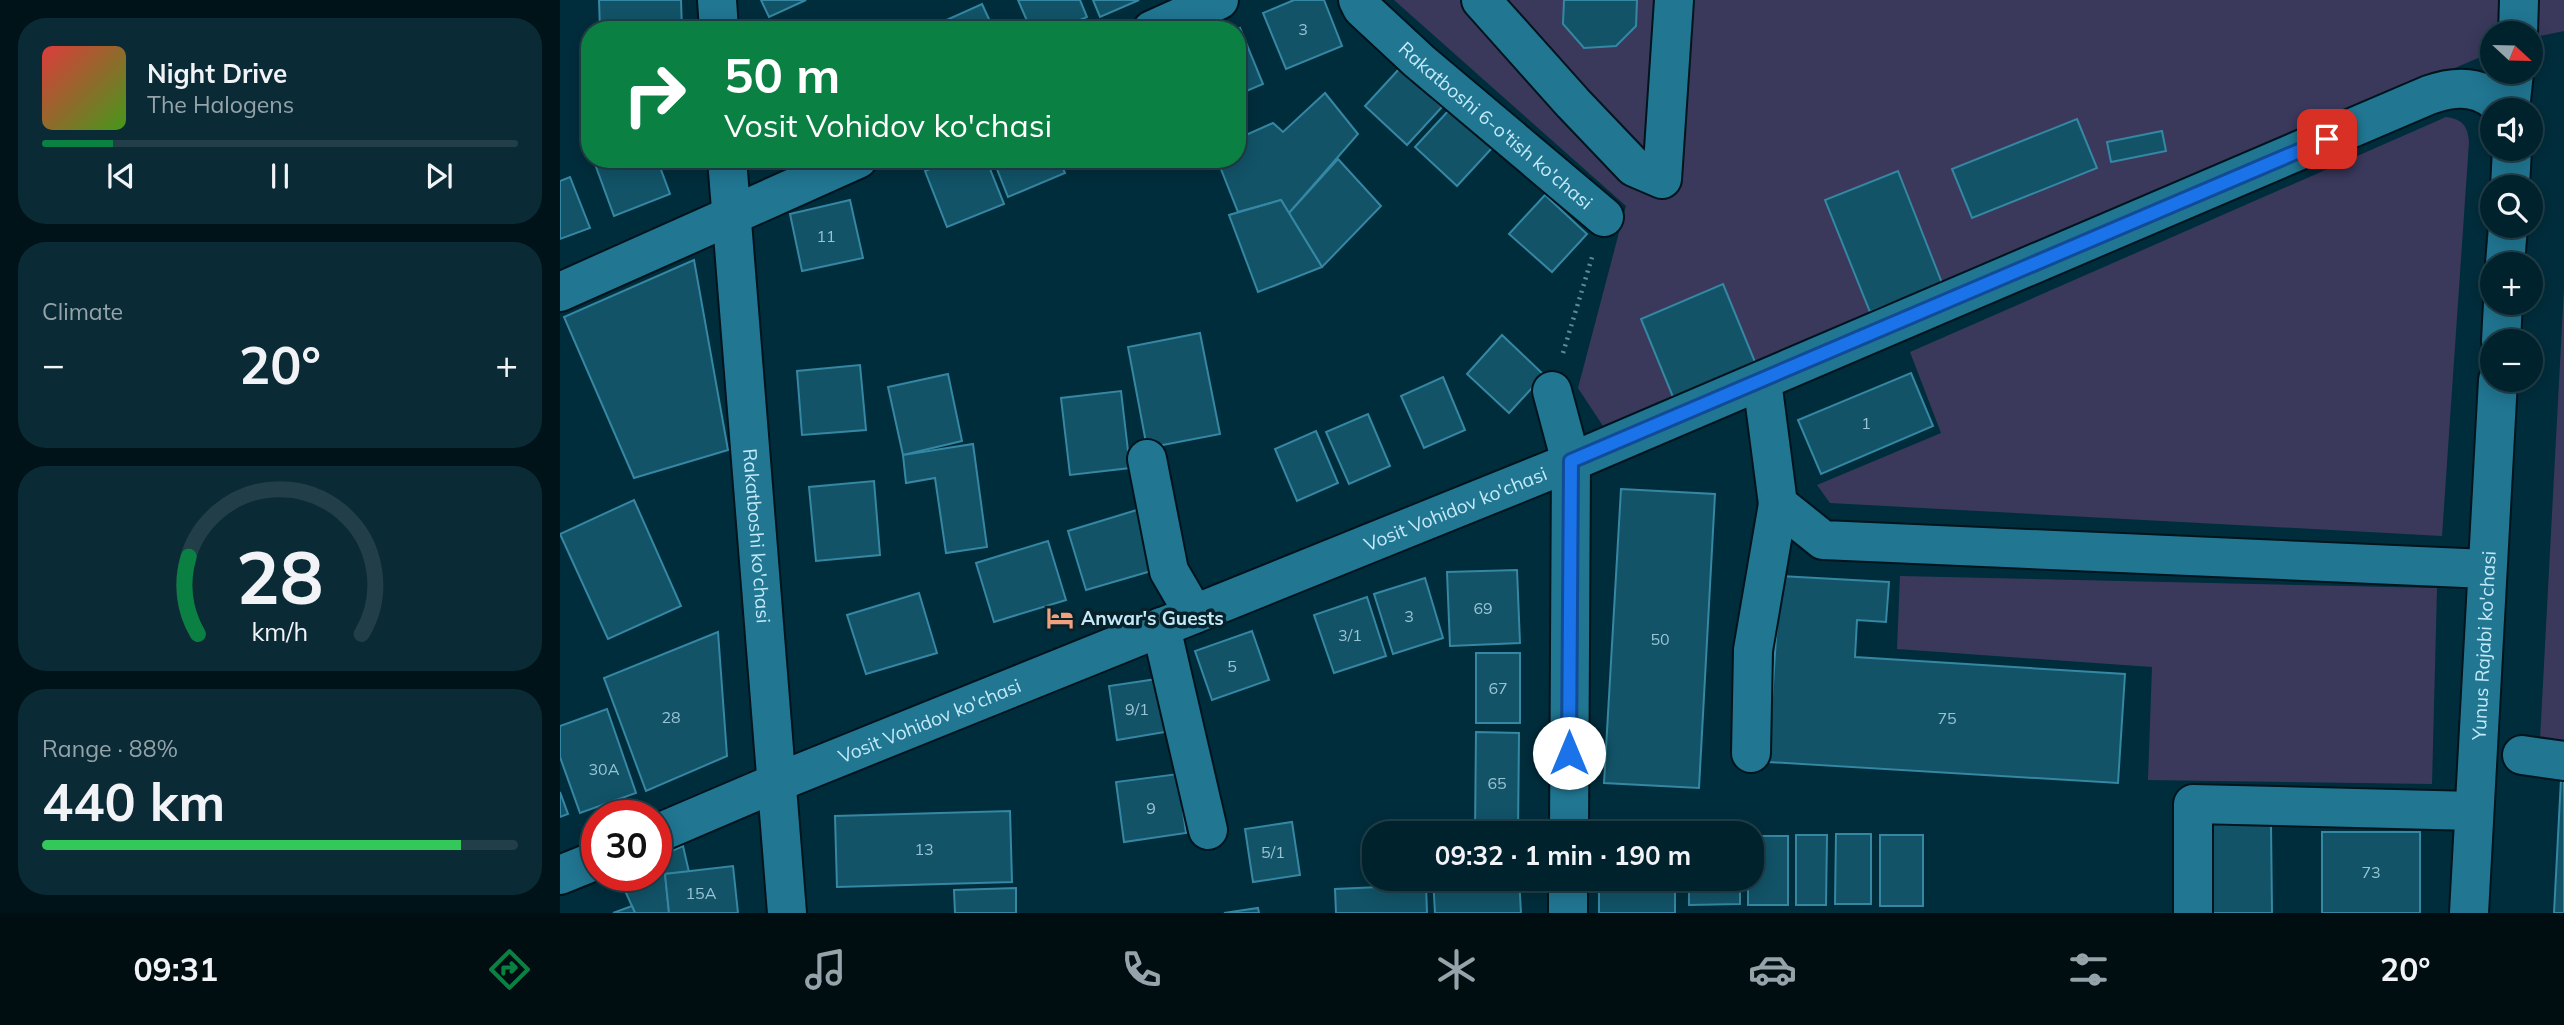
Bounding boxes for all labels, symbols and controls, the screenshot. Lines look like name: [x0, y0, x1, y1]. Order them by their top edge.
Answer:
house number: 3: [1298, 19, 1308, 39]
north arrow: [2480, 21, 2543, 84]
map controls: [2480, 21, 2543, 392]
street label: Rakatboshi 6-o'tish ko'chasi: [1394, 36, 1598, 214]
text: 50 m: [724, 44, 840, 105]
icon: right: [609, 49, 700, 140]
text: Night Drive: [147, 57, 287, 90]
text: The Halogens: [147, 90, 294, 119]
button: sound: [2480, 98, 2543, 161]
text: Vosit Vohidov ko'chasi: [724, 105, 1052, 145]
pin: [2297, 109, 2357, 169]
icon: arrive: [2308, 120, 2346, 158]
icon: previous: [102, 157, 140, 195]
icon: pause: [261, 157, 299, 195]
icon: next: [420, 157, 458, 195]
button: search: [2480, 175, 2543, 238]
house number: 11: [816, 226, 836, 246]
button: +: [2480, 252, 2543, 315]
text: Climate: [42, 297, 123, 326]
button: −: [2480, 329, 2543, 392]
text: 20°: [239, 332, 321, 397]
text: −: [42, 340, 65, 388]
text: +: [495, 340, 518, 388]
house number: 1: [1861, 413, 1871, 433]
street label: Rakatboshi ko'chasi: [738, 448, 776, 624]
street label: Vosit Vohidov ko'chasi: [1360, 461, 1550, 556]
text: 28: [236, 532, 324, 623]
street label: Yunus Rajabi ko'chasi: [2466, 550, 2501, 742]
house number: 69: [1473, 598, 1493, 618]
hotel icon: Anwar's Guests: [1045, 603, 1075, 633]
place label: Anwar's Guests: [1081, 606, 1224, 630]
house number: 3: [1404, 606, 1414, 626]
text: km/h: [252, 616, 308, 647]
house number: 3/1: [1338, 625, 1362, 645]
house number: 50: [1650, 629, 1670, 649]
house number: 5: [1227, 656, 1237, 676]
street label: Vosit Vohidov ko'chasi: [835, 673, 1024, 768]
house number: 67: [1488, 678, 1508, 698]
house number: 9/1: [1125, 699, 1149, 719]
house number: 28: [661, 707, 681, 727]
house number: 75: [1937, 708, 1957, 728]
position arrow: [1532, 716, 1606, 790]
text: Range · 88%: [42, 734, 178, 763]
house number: 30A: [589, 759, 620, 779]
text: 440 km: [42, 769, 225, 834]
house number: 65: [1487, 773, 1507, 793]
house number: 9: [1146, 798, 1156, 818]
speed limit sign: 30: [581, 800, 672, 891]
house number: 13: [914, 839, 934, 859]
text: 09:32 · 1 min · 190 m: [1435, 839, 1691, 872]
house number: 5/1: [1261, 842, 1285, 862]
house number: 73: [2361, 862, 2381, 882]
house number: 15A: [686, 883, 717, 903]
icon: directions: [485, 945, 534, 994]
icon: music: [801, 945, 850, 994]
icon: phone: [1117, 945, 1166, 994]
icon: climate: [1432, 945, 1481, 994]
icon: car: [1748, 945, 1797, 994]
icon: filters: [2064, 945, 2113, 994]
text: 09:31: [133, 949, 218, 989]
text: 20°: [2380, 949, 2430, 989]

